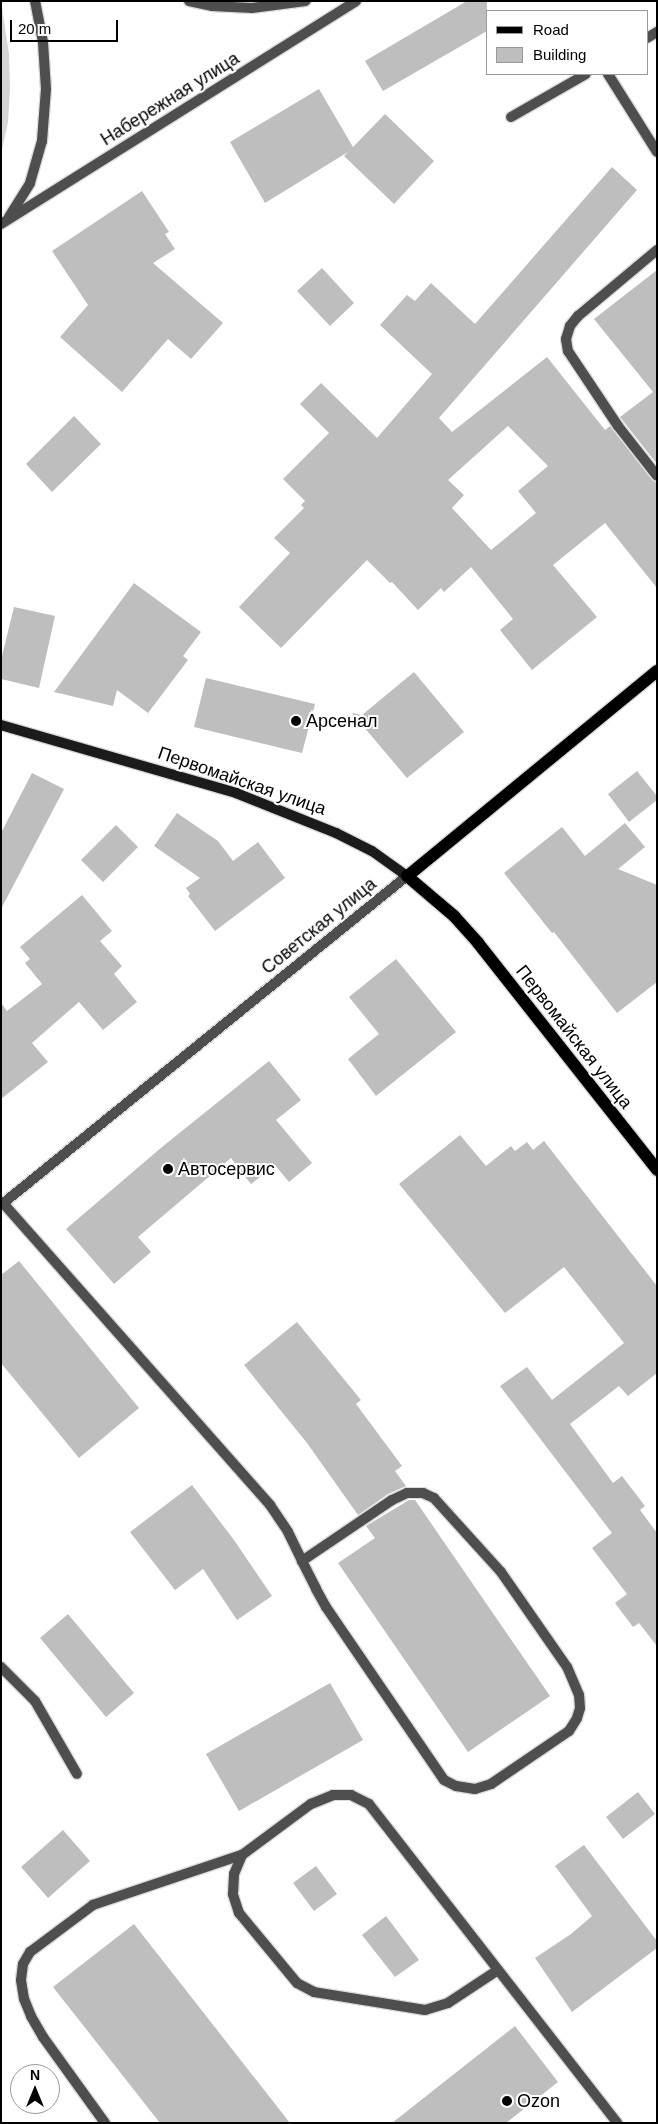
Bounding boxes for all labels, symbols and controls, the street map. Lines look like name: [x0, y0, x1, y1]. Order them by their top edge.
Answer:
scale bar: [12, 10, 120, 42]
legend: [486, 10, 648, 75]
text: 20 m: [18, 20, 51, 37]
text: Road: [533, 21, 569, 38]
text: Building: [533, 46, 586, 63]
street label: Набережная улица: [97, 48, 243, 150]
place label: Арсенал: [306, 710, 377, 732]
marker: Арсенал: [290, 715, 302, 727]
street label: Первомайская улица: [155, 742, 329, 820]
street label: Советская улица: [257, 873, 381, 979]
street label: Первомайская улица: [511, 961, 637, 1113]
place label: Автосервис: [178, 1158, 275, 1180]
marker: Автосервис: [162, 1163, 174, 1175]
north arrow: [10, 2064, 60, 2114]
text: N: [30, 2067, 40, 2083]
place label: Ozon: [517, 2090, 560, 2112]
marker: Ozon: [501, 2095, 513, 2107]

